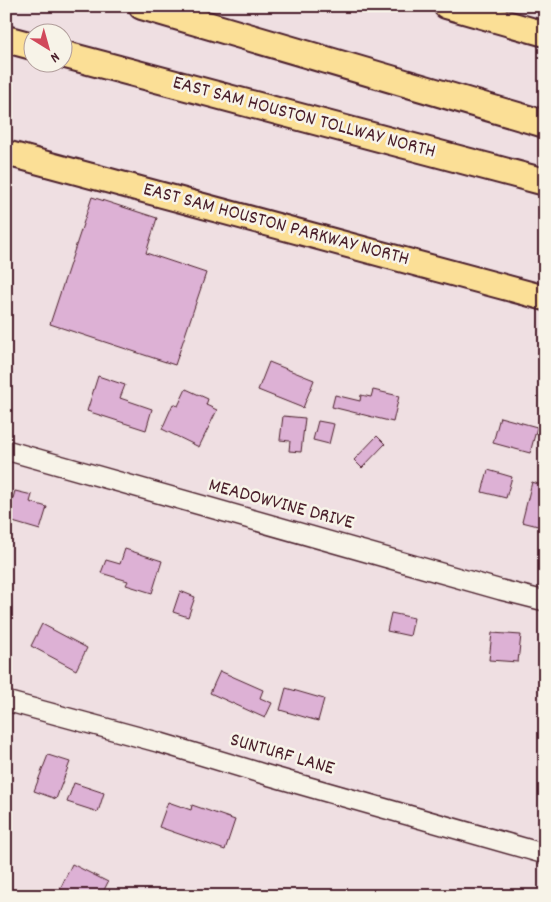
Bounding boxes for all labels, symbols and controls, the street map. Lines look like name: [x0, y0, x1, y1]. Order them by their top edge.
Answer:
north arrow: [22, 22, 72, 72]
text: N: [46, 47, 63, 67]
street label: EAST SAM HOUSTON TOLLWAY NORTH: [169, 69, 439, 167]
street label: EAST SAM HOUSTON PARKWAY NORTH: [140, 176, 412, 274]
street label: MEADOWVINE DRIVE: [205, 472, 357, 538]
street label: SUNTURF LANE: [227, 727, 337, 783]

